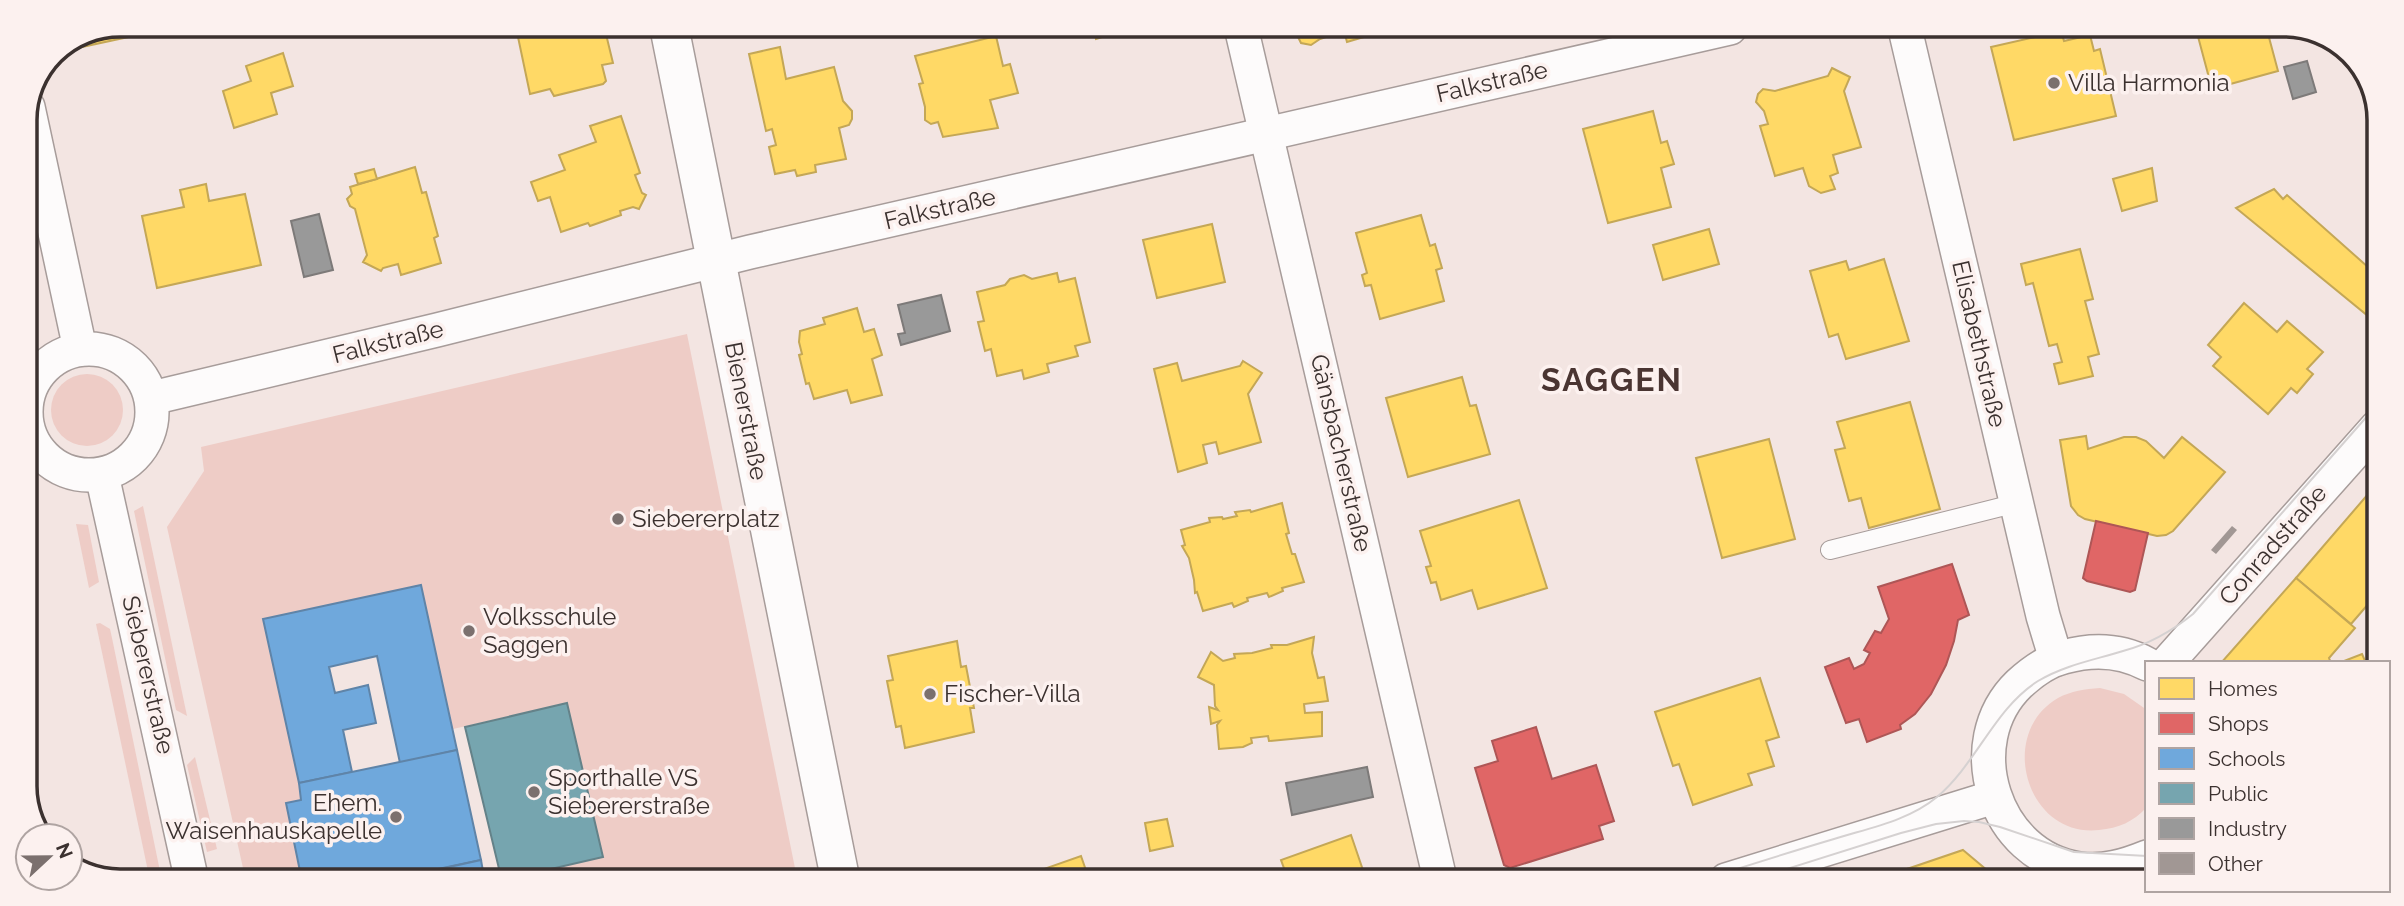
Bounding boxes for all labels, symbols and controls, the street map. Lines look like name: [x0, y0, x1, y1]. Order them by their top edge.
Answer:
street label: Falkstraße: [1433, 55, 1550, 108]
place label: Villa Harmonia: [2068, 68, 2230, 97]
marker: Villa Harmonia: [2046, 75, 2062, 91]
street label: Falkstraße: [881, 182, 998, 235]
street label: Elisabethstraße: [1946, 258, 2013, 430]
street label: Falkstraße: [329, 314, 446, 369]
street label: Bienerstraße: [719, 339, 774, 482]
street label: Gänsbacherstraße: [1305, 351, 1378, 554]
district label: SAGGEN: [1541, 361, 1683, 398]
street label: Conradstraße: [2213, 479, 2333, 611]
place label: Siebererplatz: [632, 504, 780, 533]
marker: Siebererplatz: [610, 511, 626, 527]
street label: Siebererstraße: [116, 593, 181, 757]
place label: Volksschule Saggen: [483, 602, 616, 659]
marker: Volksschule Saggen: [461, 623, 477, 639]
legend: [2145, 661, 2390, 892]
text: Homes: [2208, 676, 2278, 701]
place label: Fischer-Villa: [944, 679, 1081, 708]
marker: Fischer-Villa: [922, 686, 938, 702]
text: Shops: [2208, 711, 2269, 736]
text: Schools: [2208, 746, 2285, 771]
place label: Sporthalle VS Siebererstraße: [548, 763, 710, 820]
text: Public: [2208, 781, 2268, 806]
marker: Sporthalle VS Siebererstraße: [526, 784, 542, 800]
place label: Ehem. Waisenhauskapelle: [165, 788, 382, 845]
marker: Ehem. Waisenhauskapelle: [388, 809, 404, 825]
text: Industry: [2208, 816, 2287, 841]
north arrow: [14, 822, 84, 892]
text: N: [52, 840, 78, 861]
text: Other: [2208, 851, 2263, 876]

